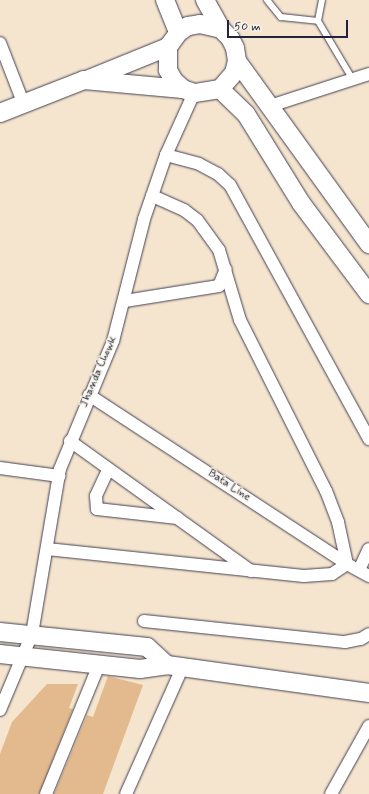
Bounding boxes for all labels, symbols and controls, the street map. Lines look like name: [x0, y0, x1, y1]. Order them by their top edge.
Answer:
scale bar: [229, 12, 350, 38]
text: 50 m: [234, 19, 261, 35]
street label: Jhanda Chowk: [77, 333, 121, 411]
street label: Bata Line: [205, 467, 253, 505]

